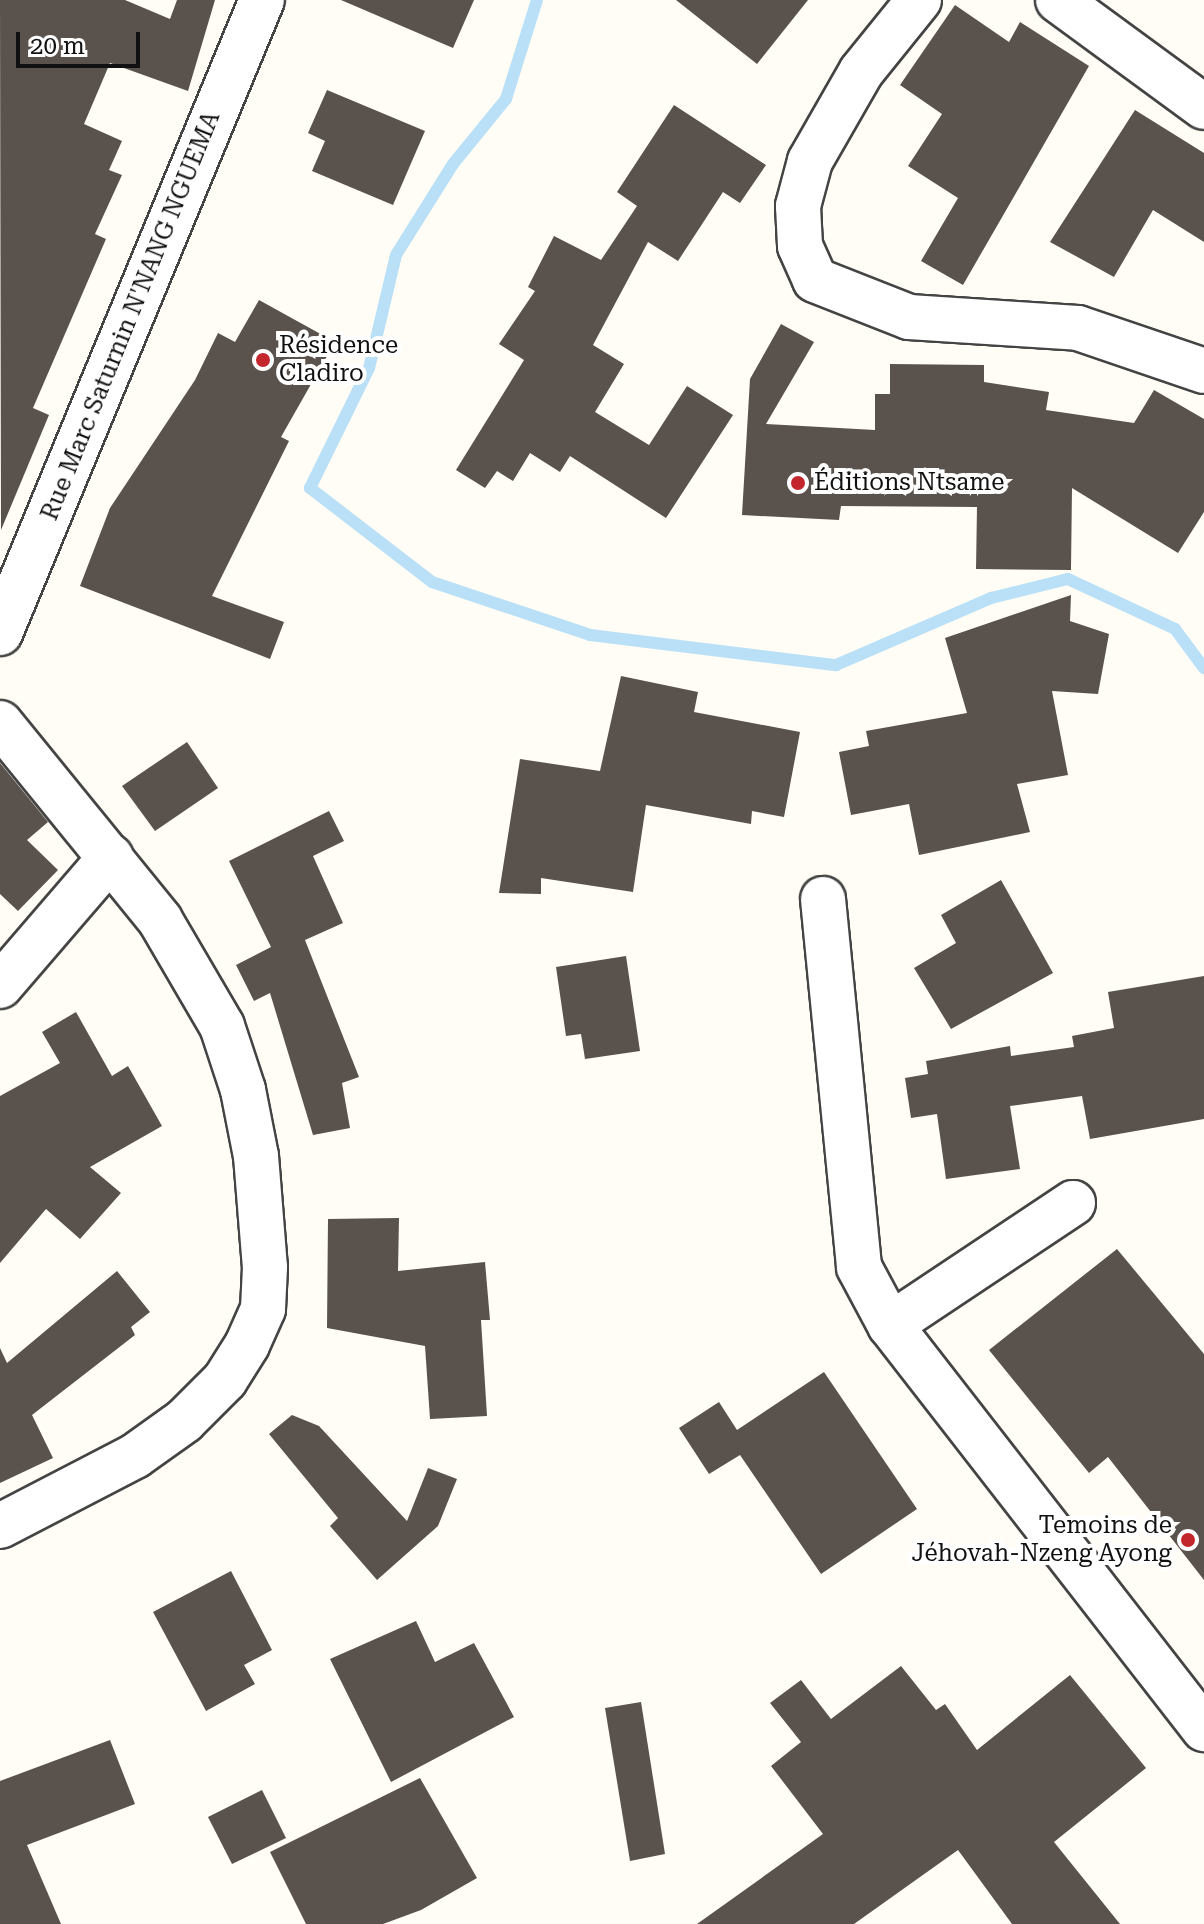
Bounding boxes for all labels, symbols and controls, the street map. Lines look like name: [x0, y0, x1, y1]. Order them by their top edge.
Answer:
scale bar: [20, 16, 144, 66]
text: 20 m: [30, 32, 85, 60]
street label: Rue Marc Saturnin N'NANG NGUEMA: [36, 107, 226, 525]
place label: Résidence Cladiro: [279, 332, 398, 388]
marker: Résidence Cladiro: [254, 351, 272, 369]
place label: Éditions Ntsame: [814, 469, 1004, 497]
marker: Éditions Ntsame: [789, 474, 807, 492]
place label: Temoins de Jéhovah-Nzeng Ayong: [911, 1512, 1172, 1568]
marker: Temoins de Jéhovah-Nzeng Ayong: [1179, 1531, 1197, 1549]

